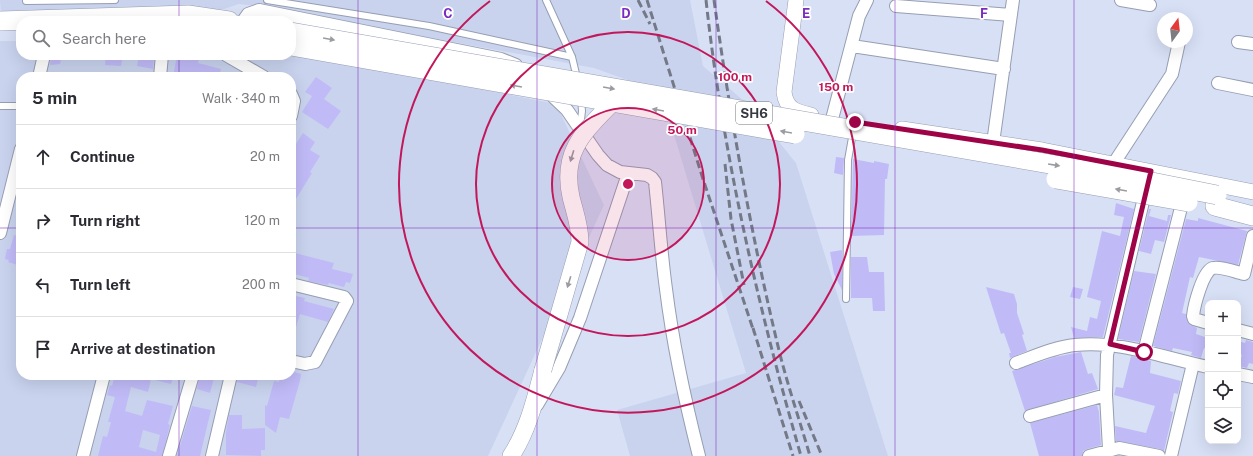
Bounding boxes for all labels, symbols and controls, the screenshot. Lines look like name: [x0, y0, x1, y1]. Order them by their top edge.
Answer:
text: C: [443, 6, 453, 21]
text: D: [621, 6, 631, 21]
text: E: [802, 6, 810, 21]
text: F: [980, 6, 988, 21]
north arrow: [1157, 12, 1193, 48]
search box: [16, 16, 296, 60]
icon: search: [30, 27, 52, 49]
text: Search here: [62, 30, 146, 47]
one-way arrow: [323, 36, 336, 42]
text: 100 m: [718, 70, 752, 84]
text: 150 m: [819, 80, 853, 94]
one-way arrow: [510, 83, 522, 89]
one-way arrow: [603, 85, 615, 91]
text: 5 min: [32, 88, 77, 108]
text: Walk · 340 m: [202, 91, 280, 106]
road number: SH6: [736, 102, 772, 124]
one-way arrow: [652, 107, 664, 113]
route end: [846, 113, 864, 131]
text: 50 m: [667, 123, 697, 137]
one-way arrow: [780, 129, 792, 135]
icon: ahead: [32, 146, 54, 168]
text: Continue: [70, 148, 135, 165]
text: 20 m: [250, 149, 280, 164]
one-way arrow: [569, 150, 575, 162]
one-way arrow: [1048, 162, 1061, 168]
centre of rings: [621, 177, 635, 191]
one-way arrow: [1115, 187, 1127, 193]
icon: right: [32, 210, 54, 232]
text: Turn right: [70, 212, 140, 229]
text: 120 m: [245, 213, 280, 228]
icon: left: [32, 274, 54, 296]
text: Turn left: [70, 276, 131, 293]
text: 200 m: [242, 277, 280, 292]
one-way arrow: [566, 277, 572, 289]
map controls: [1205, 300, 1241, 444]
button: +: [1205, 300, 1241, 336]
button: −: [1205, 336, 1241, 372]
icon: arrive: [32, 338, 54, 360]
text: Arrive at destination: [70, 340, 215, 357]
route start: [1135, 343, 1153, 361]
button: locate: [1205, 372, 1241, 408]
button: layers: [1205, 408, 1241, 444]

